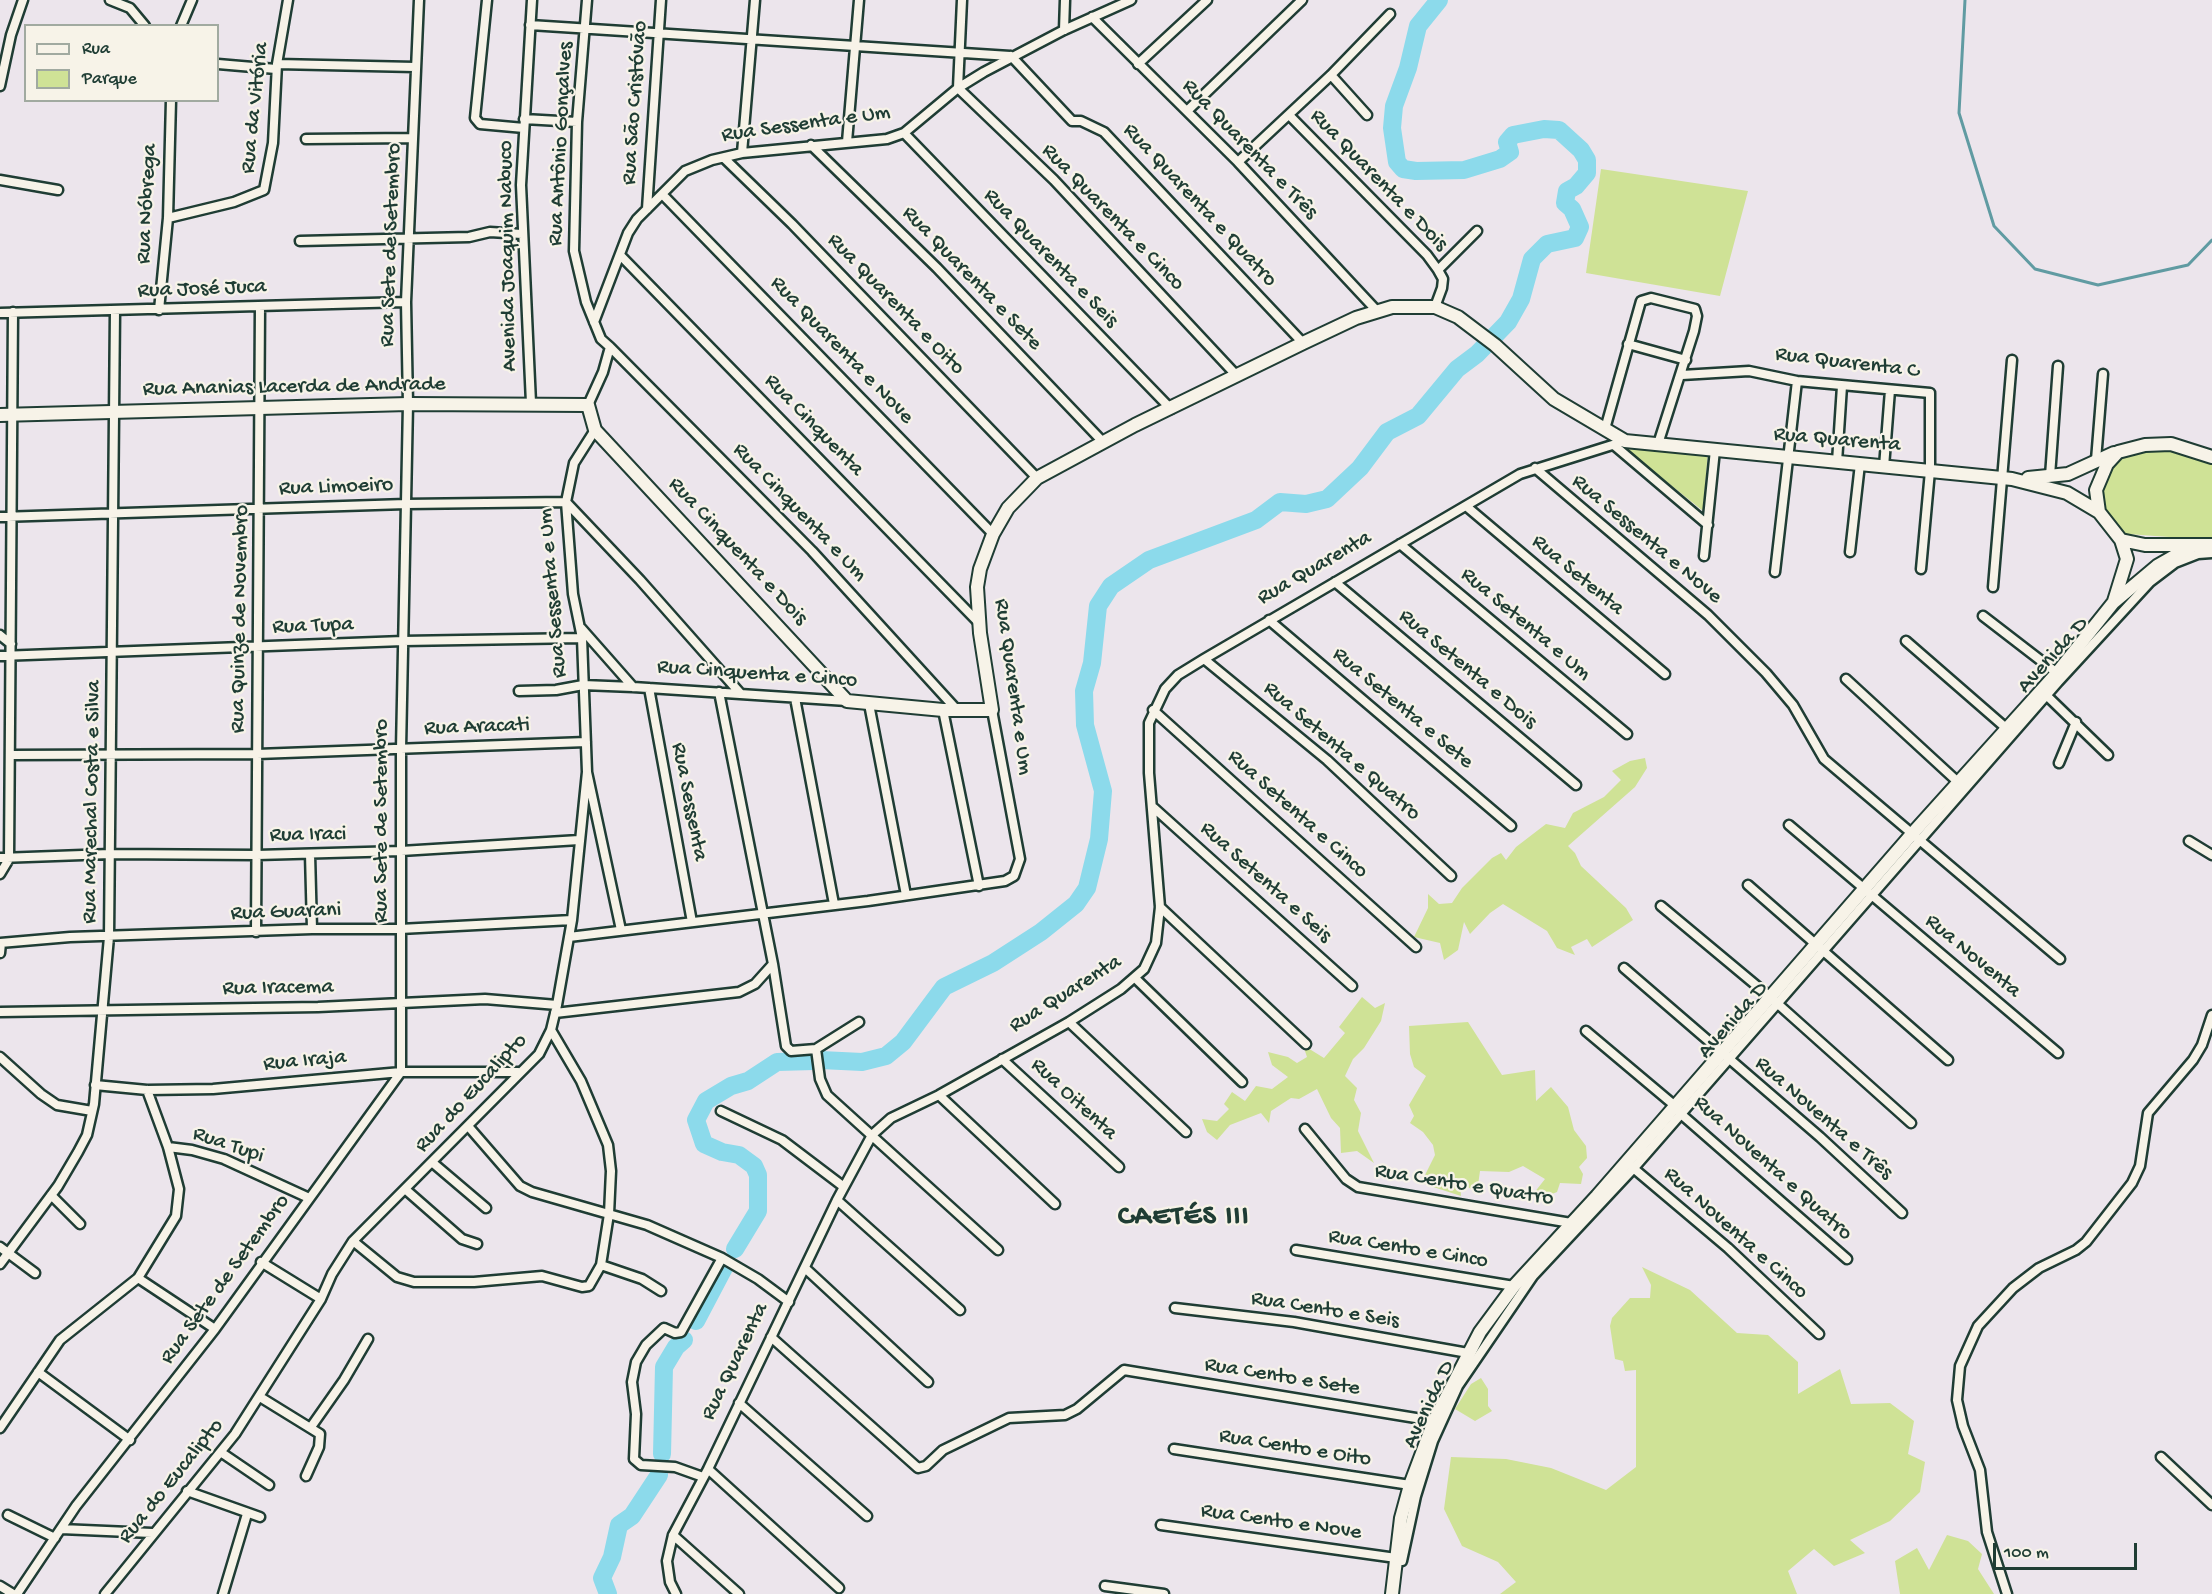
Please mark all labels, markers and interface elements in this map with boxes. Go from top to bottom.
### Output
street label: Rua São Cristóvão [617,20,655,186]
legend [24,24,219,102]
text: Rua [82,39,110,60]
street label: Rua da Vitória [236,41,276,175]
street label: Rua Antônio Gonçalves [543,41,581,247]
text: Parque [82,69,137,90]
street label: Rua Quarenta e Três [1175,74,1323,226]
street label: Rua Sessenta e Um [720,100,892,150]
street label: Rua Quarenta e Dois [1303,104,1453,258]
street label: Rua Quarenta e Quatro [1116,119,1282,293]
street label: Rua Quarenta e Cinco [1035,139,1189,297]
street label: Avenida Joaquim Nabuco [494,140,524,372]
street label: Rua Nóbrega [132,143,164,265]
street label: Rua Sete de Setembro [375,143,409,347]
street label: Rua Quarenta e Seis [977,184,1123,334]
street label: Rua Quarenta e Sete [895,201,1047,357]
street label: Rua Quarenta e Oito [820,228,970,382]
street label: Rua Quarenta e Nove [763,271,919,431]
street label: Rua José Juca [137,275,267,305]
street label: Rua Quarenta C [1774,342,1920,386]
street label: Rua Cinquenta [757,369,869,483]
street label: Rua Ananias Lacerda de Andrade [142,372,446,404]
street label: Rua Quarenta [1772,422,1902,460]
street label: Rua Cinquenta e Um [726,438,872,588]
street label: Rua Sessenta e Nove [1565,469,1727,611]
street label: Rua Cinquenta e Dois [661,472,813,632]
street label: Rua Limoeiro [278,473,394,503]
street label: Rua Quinze de Novembro [226,504,256,734]
street label: Rua Sessenta e Um [533,507,575,679]
street label: Rua Quarenta [1253,526,1377,612]
street label: Rua Setenta [1525,530,1629,622]
street label: Rua Setenta e Um [1454,563,1596,687]
street label: Rua Quarenta e Um [987,597,1037,777]
street label: Rua Setenta e Dois [1392,604,1542,736]
street label: Rua Tupa [272,612,354,642]
street label: Avenida D [2013,612,2095,700]
street label: Rua Setenta e Sete [1326,642,1478,776]
street label: Rua Cinquenta e Cinco [656,655,858,695]
street label: Rua Setenta e Quatro [1257,676,1425,828]
street label: Rua Marechal Costa e Silva [78,680,108,924]
street label: Rua Aracati [424,713,530,743]
street label: Rua Sete de Setembro [370,719,396,923]
street label: Rua Sessenta [664,741,712,863]
street label: Rua Setenta e Cinco [1221,745,1373,885]
street label: Rua Setenta e Seis [1193,817,1337,949]
street label: Rua Iraci [269,822,347,850]
street label: Rua Guarani [230,898,342,928]
street label: Rua Noventa [1918,909,2026,1005]
street label: Rua Quarenta [1005,950,1127,1040]
street label: Rua Iracema [222,975,334,1003]
street label: Avenida D [1693,977,1775,1065]
street label: Rua do Eucalipto [410,1029,534,1159]
street label: Rua Iraja [262,1045,348,1079]
street label: Rua Noventa e Três [1748,1052,1898,1186]
street label: Rua Oitenta [1024,1053,1122,1147]
street label: Rua Noventa e Quatro [1687,1091,1857,1247]
street label: Rua Tupi [189,1122,267,1170]
street label: Rua Cento e Quatro [1373,1159,1555,1213]
street label: Rua Noventa e Cinco [1657,1162,1813,1306]
street label: Rua Sete de Setembro [155,1190,297,1370]
district label: CAETÉS III [1118,1202,1250,1236]
street label: Rua Cento e Cinco [1326,1224,1490,1276]
street label: Rua Cento e Seis [1249,1286,1401,1336]
street label: Rua Quarenta [696,1299,776,1425]
street label: Rua Cento e Sete [1202,1353,1362,1403]
street label: Avenida D [1398,1357,1462,1453]
street label: Rua do Eucalipto [113,1414,231,1550]
street label: Rua Cento e Oito [1217,1424,1373,1474]
street label: Rua Cento e Nove [1199,1499,1363,1547]
scale bar [1996,1531,2140,1569]
text: 100 m [2004,1543,2049,1564]

